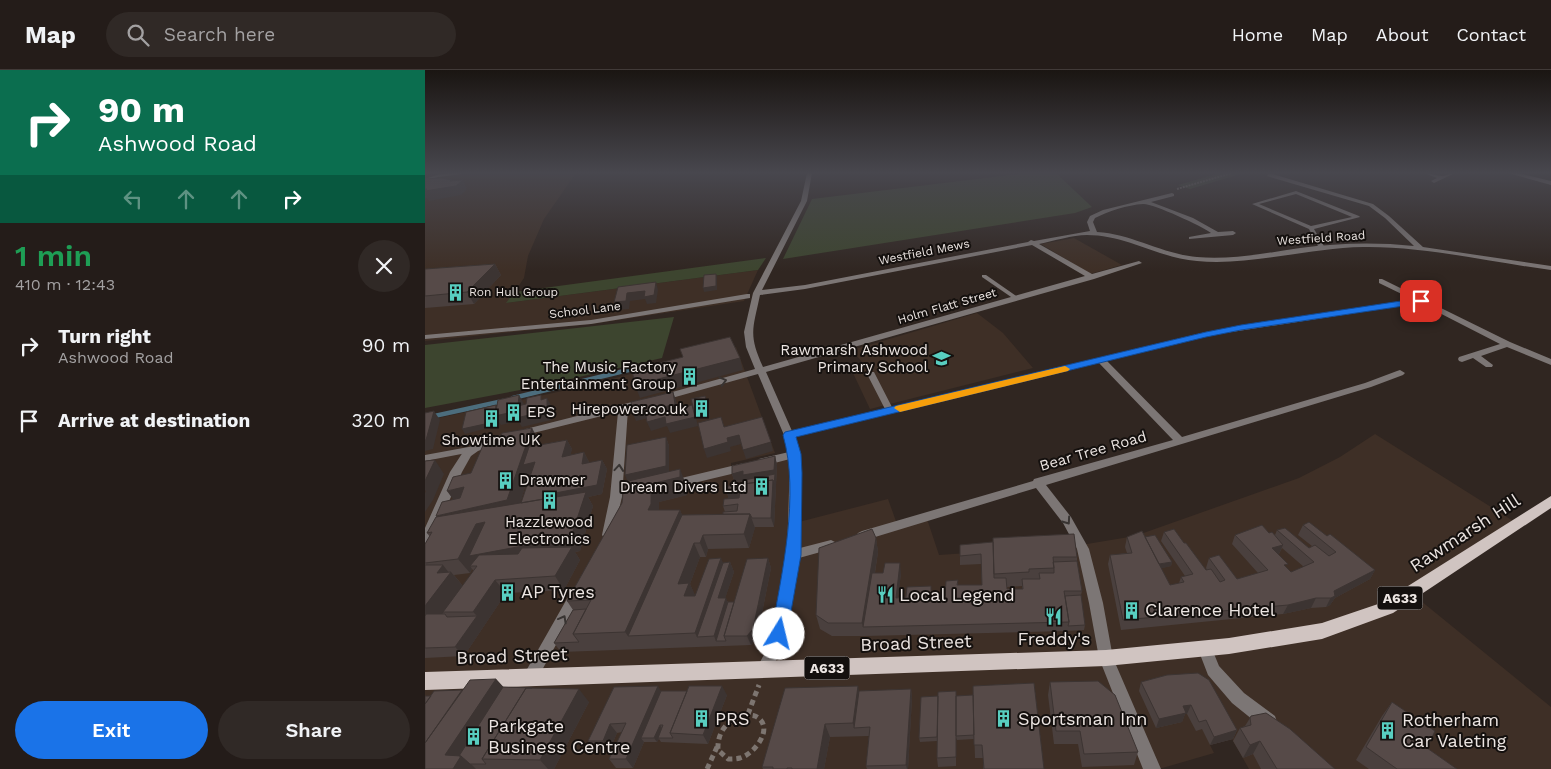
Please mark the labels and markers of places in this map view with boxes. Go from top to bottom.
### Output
pin [1400,280,1442,322]
building icon: Ron Hull Group [445,282,465,302]
place label: Ron Hull Group [469,285,558,299]
place label: Rawmarsh Ashwood Primary School [780,341,928,376]
school or university icon: Rawmarsh Ashwood Primary School [932,349,952,369]
place label: The Music Factory Entertainment Group [521,358,676,393]
building icon: The Music Factory Entertainment Group [680,366,700,386]
building icon: Hirepower.co.uk [691,399,711,419]
place label: Hirepower.co.uk [571,400,687,418]
building icon: EPS [503,402,523,422]
place label: EPS [527,403,555,421]
building icon: Showtime UK [481,409,501,429]
place label: Showtime UK [441,431,541,449]
building icon: Drawmer [495,470,515,490]
place label: Drawmer [519,471,586,489]
building icon: Dream Divers Ltd [751,477,771,497]
place label: Dream Divers Ltd [620,478,747,496]
building icon: Hazzlewood Electronics [539,491,559,511]
place label: Hazzlewood Electronics [505,513,593,548]
place label: AP Tyres [521,581,595,602]
building icon: AP Tyres [497,582,517,602]
place label: Local Legend [899,584,1015,605]
restaurant icon: Local Legend [875,585,895,605]
place label: Clarence Hotel [1145,599,1276,620]
building icon: Clarence Hotel [1121,600,1141,620]
restaurant icon: Freddy's [1044,606,1064,626]
place label: Freddy's [1017,628,1091,649]
place label: PRS [715,708,750,729]
place label: Sportsman Inn [1018,708,1148,729]
building icon: PRS [691,709,711,729]
building icon: Sportsman Inn [994,709,1014,729]
place label: Rotherham Car Valeting [1402,709,1507,751]
place label: Parkgate Business Centre [488,715,631,757]
building icon: Rotherham Car Valeting [1378,720,1398,740]
building icon: Parkgate Business Centre [464,726,484,746]

